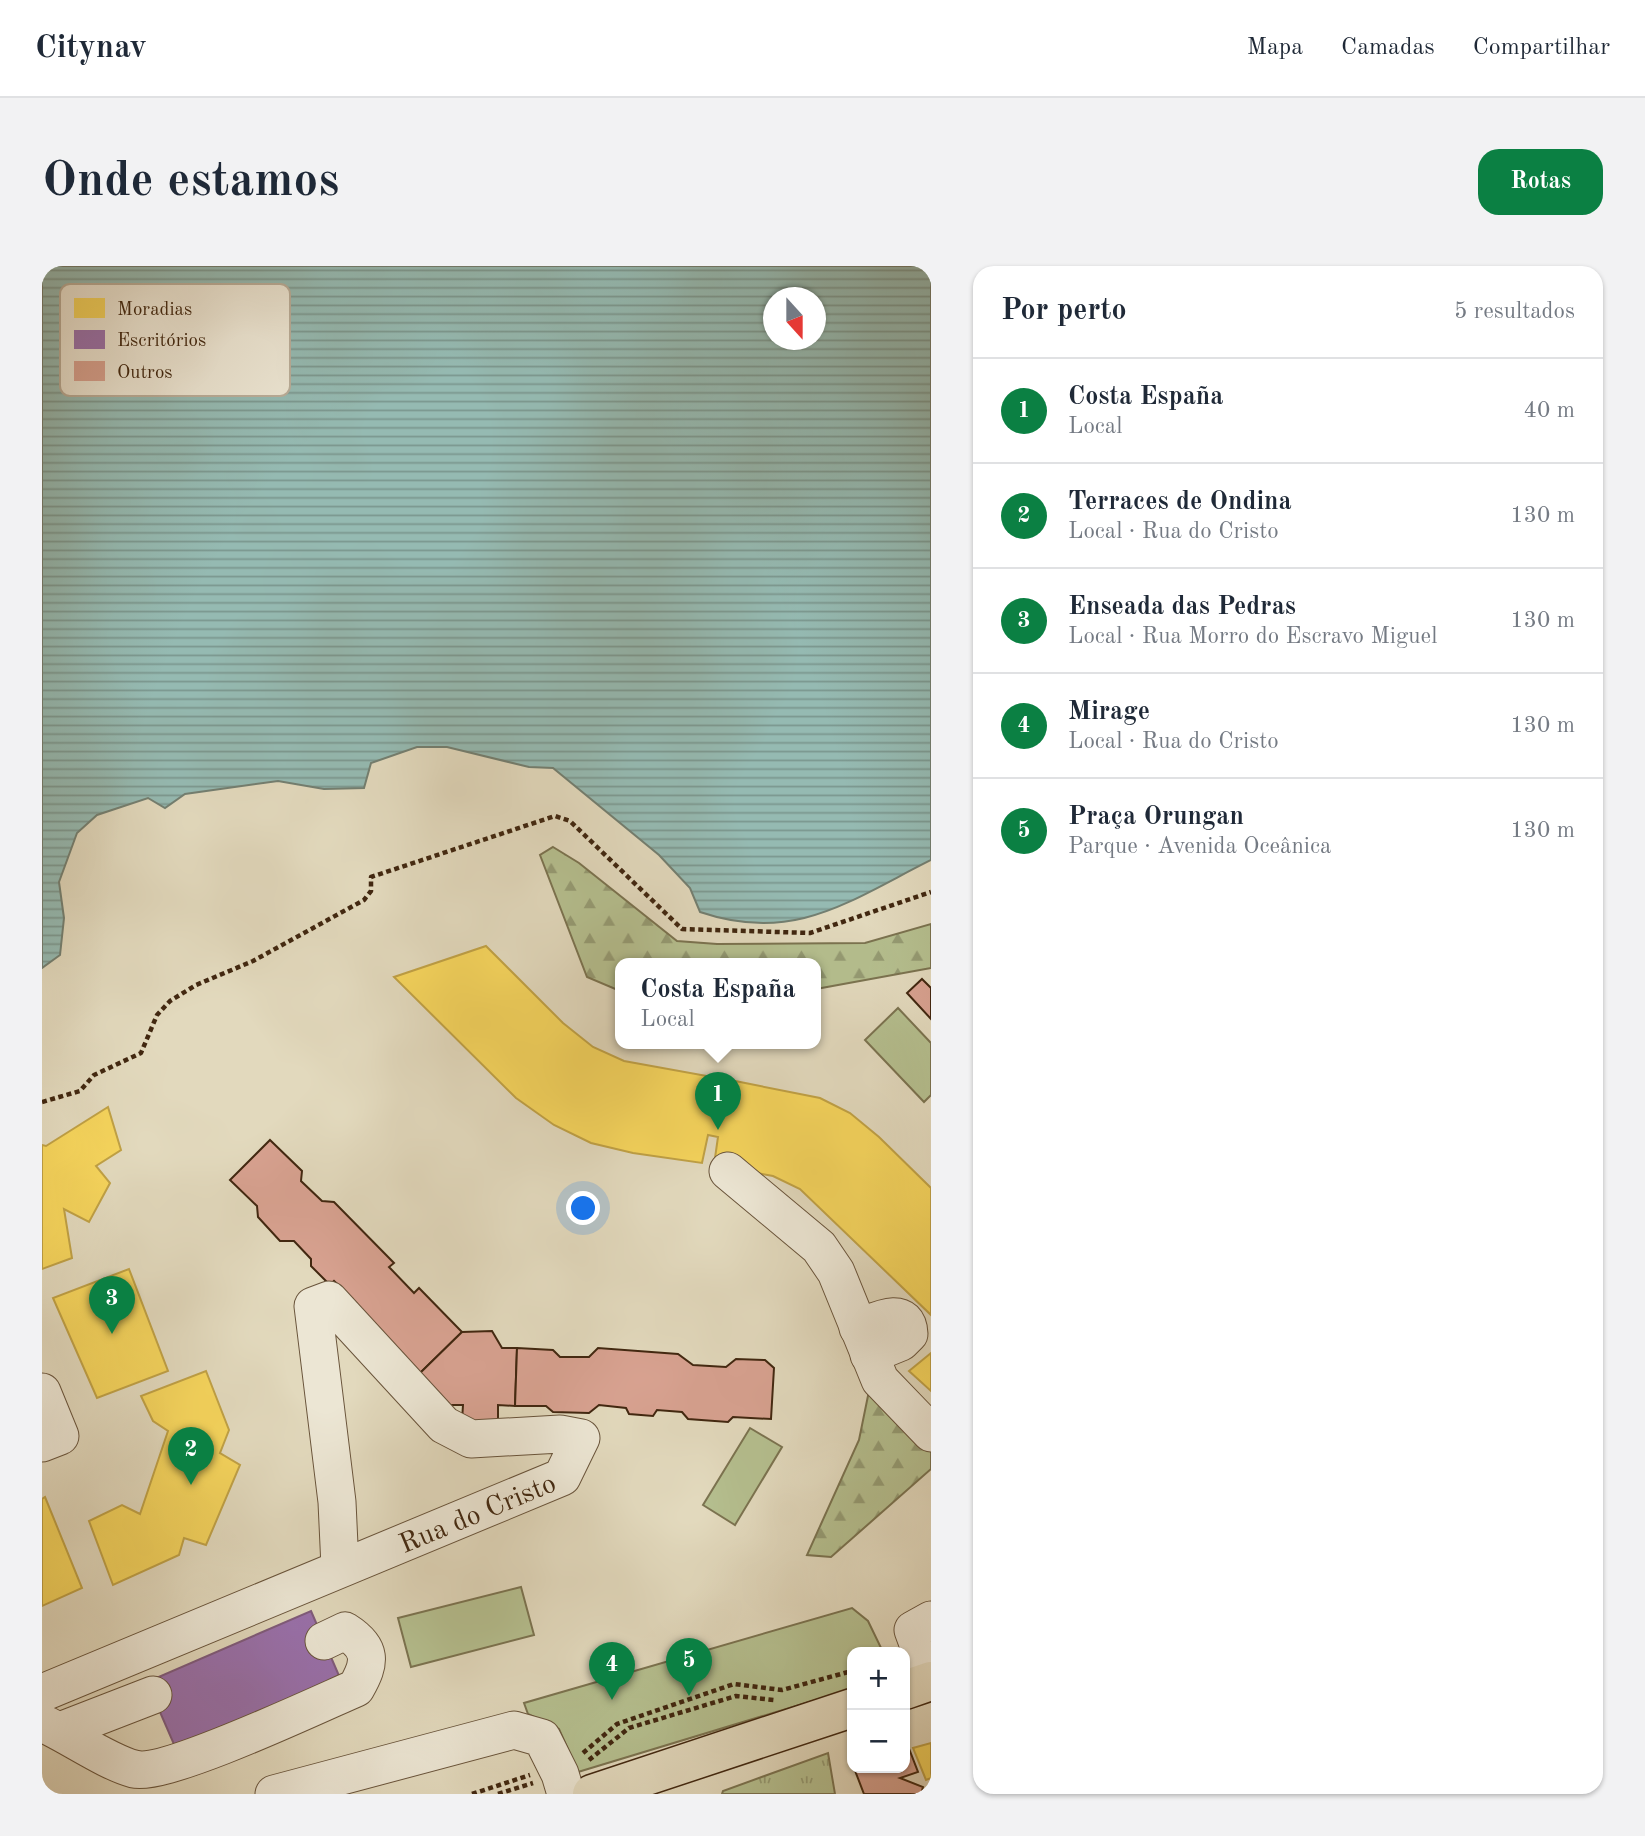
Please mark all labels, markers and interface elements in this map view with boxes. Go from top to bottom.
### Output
text: Citynav [35,32,147,65]
text: Mapa [1247,36,1303,60]
text: Camadas [1341,36,1435,60]
text: Compartilhar [1473,36,1610,60]
button: Rotas [1478,149,1603,215]
text: Onde estamos [42,158,339,207]
legend [60,284,290,396]
north arrow [763,287,826,350]
text: Por perto [1001,296,1127,326]
text: 5 resultados [1454,300,1575,323]
text: Moradias [117,301,192,320]
text: Escritórios [117,332,206,351]
text: Outros [117,364,173,383]
text: Costa España [1068,384,1224,410]
text: 1 [1017,399,1031,422]
text: 40 m [1524,399,1575,422]
text: Local [1068,415,1122,438]
text: Terraces de Ondina [1068,489,1292,515]
text: 2 [1017,504,1031,527]
text: 130 m [1510,504,1575,527]
text: Local · Rua do Cristo [1068,520,1279,543]
text: Enseada das Pedras [1068,594,1296,620]
text: 3 [1017,609,1031,632]
text: 130 m [1510,609,1575,632]
text: Local · Rua Morro do Escravo Miguel [1068,625,1437,648]
text: Mirage [1068,699,1150,725]
text: 4 [1017,714,1031,737]
text: 130 m [1510,714,1575,737]
text: Local · Rua do Cristo [1068,730,1279,753]
text: Praça Orungan [1068,804,1244,830]
text: 5 [1017,819,1031,842]
text: 130 m [1510,819,1575,842]
text: Parque · Avenida Oceânica [1068,835,1331,858]
popup [615,958,821,1049]
text: Costa España [640,977,796,1003]
text: Local [640,1008,695,1031]
pin: 1 [695,1072,741,1130]
your location [566,1191,600,1225]
pin: 3 [89,1276,135,1334]
pin: 2 [168,1427,214,1485]
street label: Rua do Cristo [396,1470,560,1560]
pin: 5 [666,1638,712,1696]
pin: 4 [589,1642,635,1700]
map controls [847,1647,910,1773]
button: + [847,1647,910,1710]
button: − [847,1710,910,1773]

